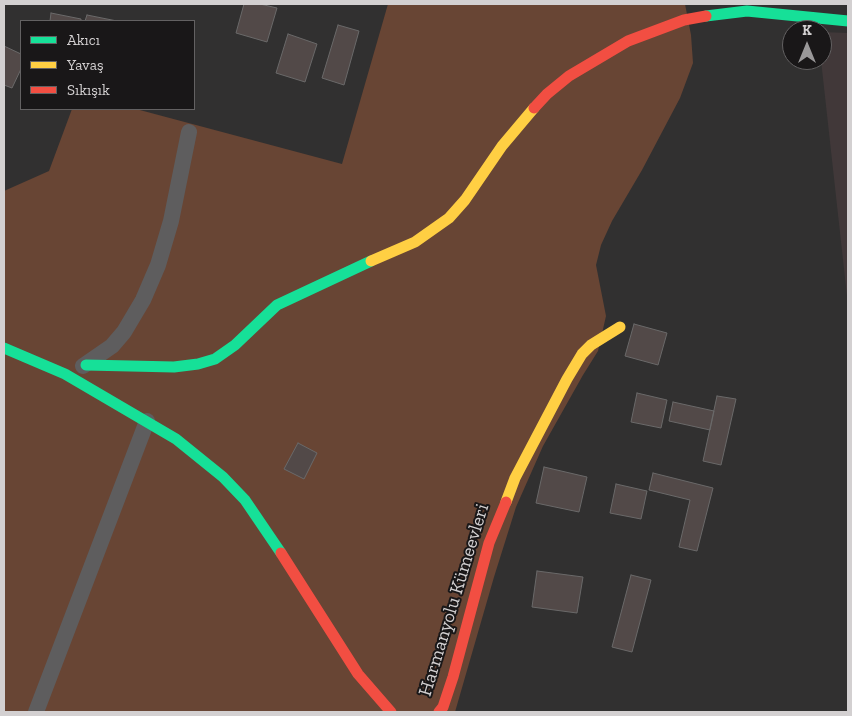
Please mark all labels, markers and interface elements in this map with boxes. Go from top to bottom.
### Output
legend [20,20,195,110]
north arrow [782,20,832,70]
text: K [802,22,812,39]
text: Akıcı [67,31,100,49]
text: Yavaş [67,56,104,74]
text: Sıkışık [67,81,110,99]
street label: Harmanyolu Kümeevleri [414,501,494,699]

